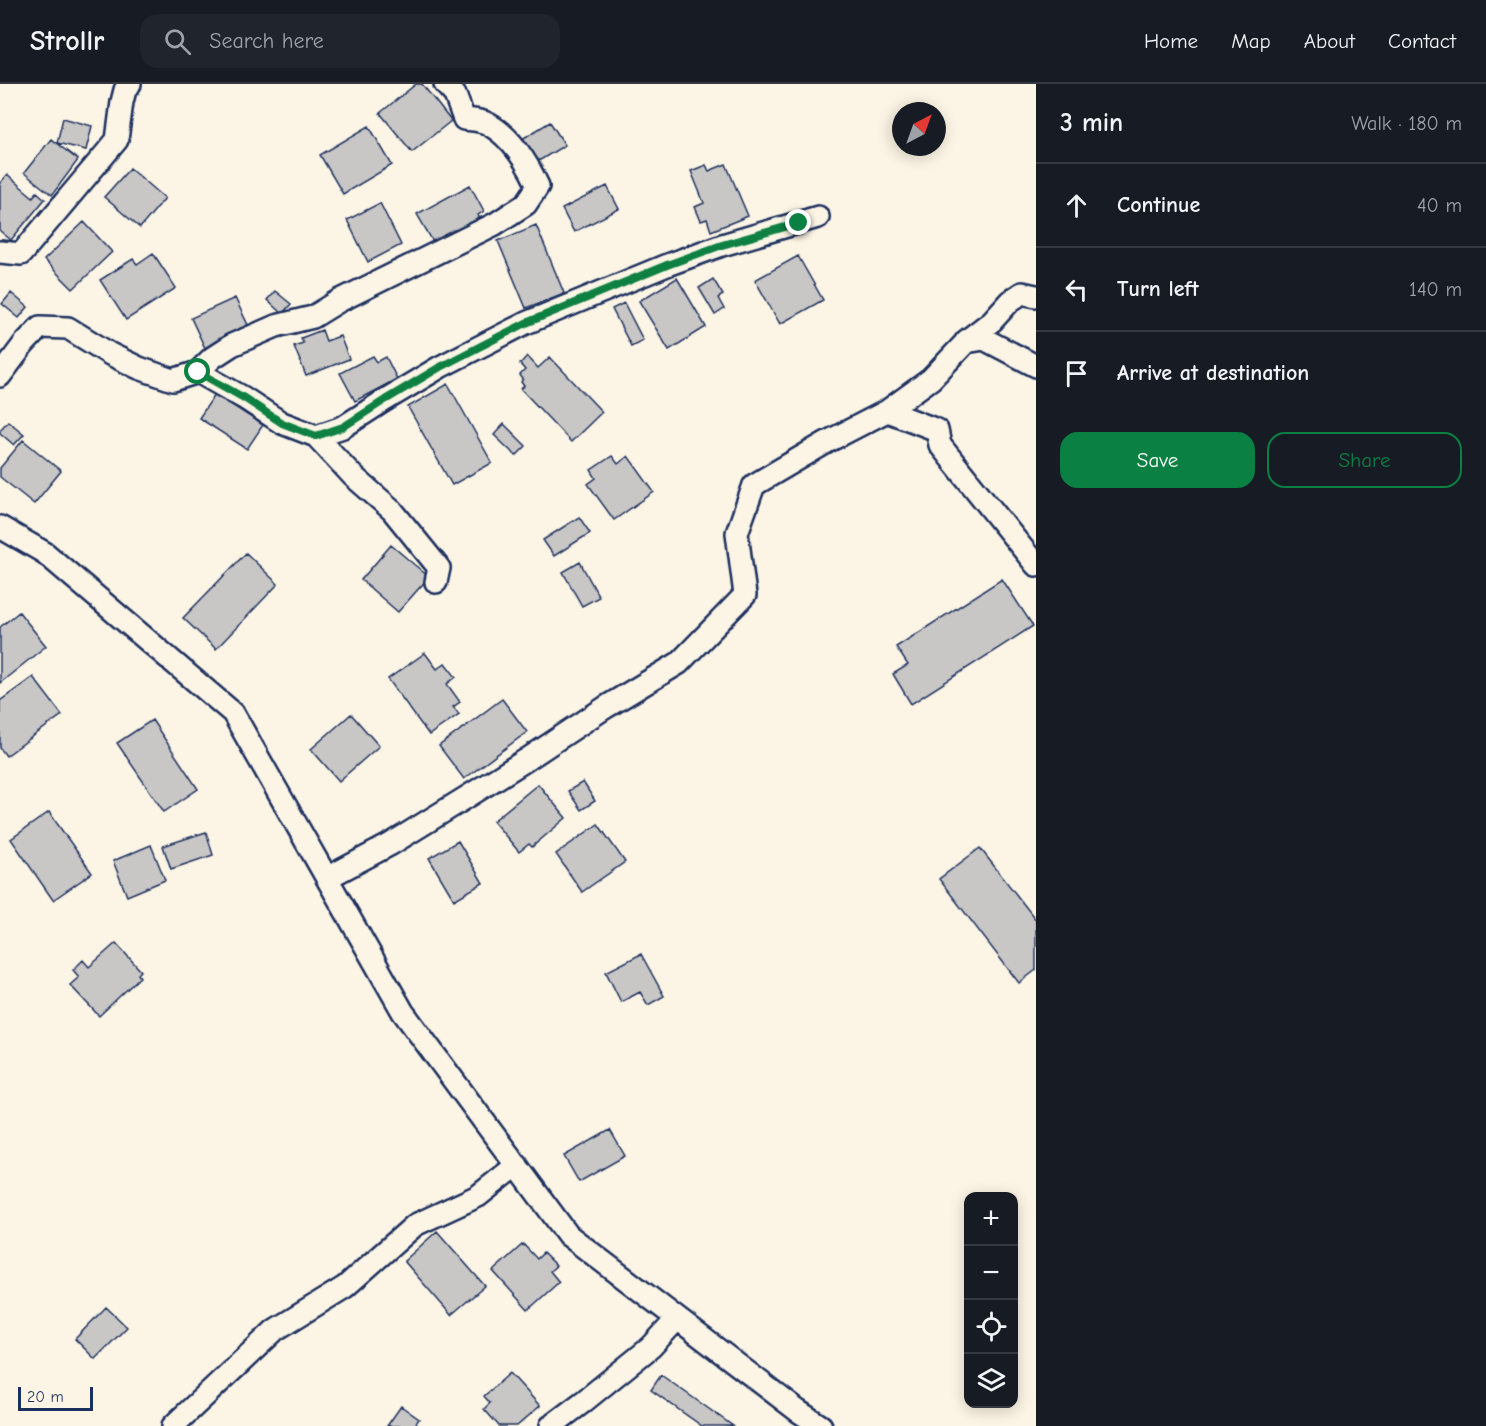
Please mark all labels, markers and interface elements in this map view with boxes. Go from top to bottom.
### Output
search box [140,14,560,68]
text: Strollr [30,25,104,57]
icon: search [161,25,194,58]
text: Search here [209,28,324,54]
text: Home [1144,29,1198,53]
text: Map [1231,29,1271,53]
text: About [1304,29,1355,53]
text: Contact [1388,29,1456,53]
north arrow [892,102,946,156]
text: 3 min [1060,108,1123,138]
text: Walk · 180 m [1351,112,1462,135]
icon: ahead [1060,189,1093,222]
text: Continue [1117,192,1200,218]
text: 40 m [1417,194,1462,217]
route end [785,209,811,235]
icon: left [1060,273,1093,306]
text: Turn left [1117,276,1199,302]
text: 140 m [1409,278,1462,301]
icon: arrive [1060,357,1093,390]
route start [184,358,210,384]
text: Arrive at destination [1117,360,1309,386]
button: Save [1060,432,1255,488]
button: Share [1267,432,1462,488]
map controls [964,1192,1018,1408]
button: + [964,1192,1018,1246]
button: − [964,1246,1018,1300]
button: locate [964,1300,1018,1354]
button: layers [964,1354,1018,1408]
scale bar [18,1384,93,1412]
text: 20 m [27,1388,64,1406]

